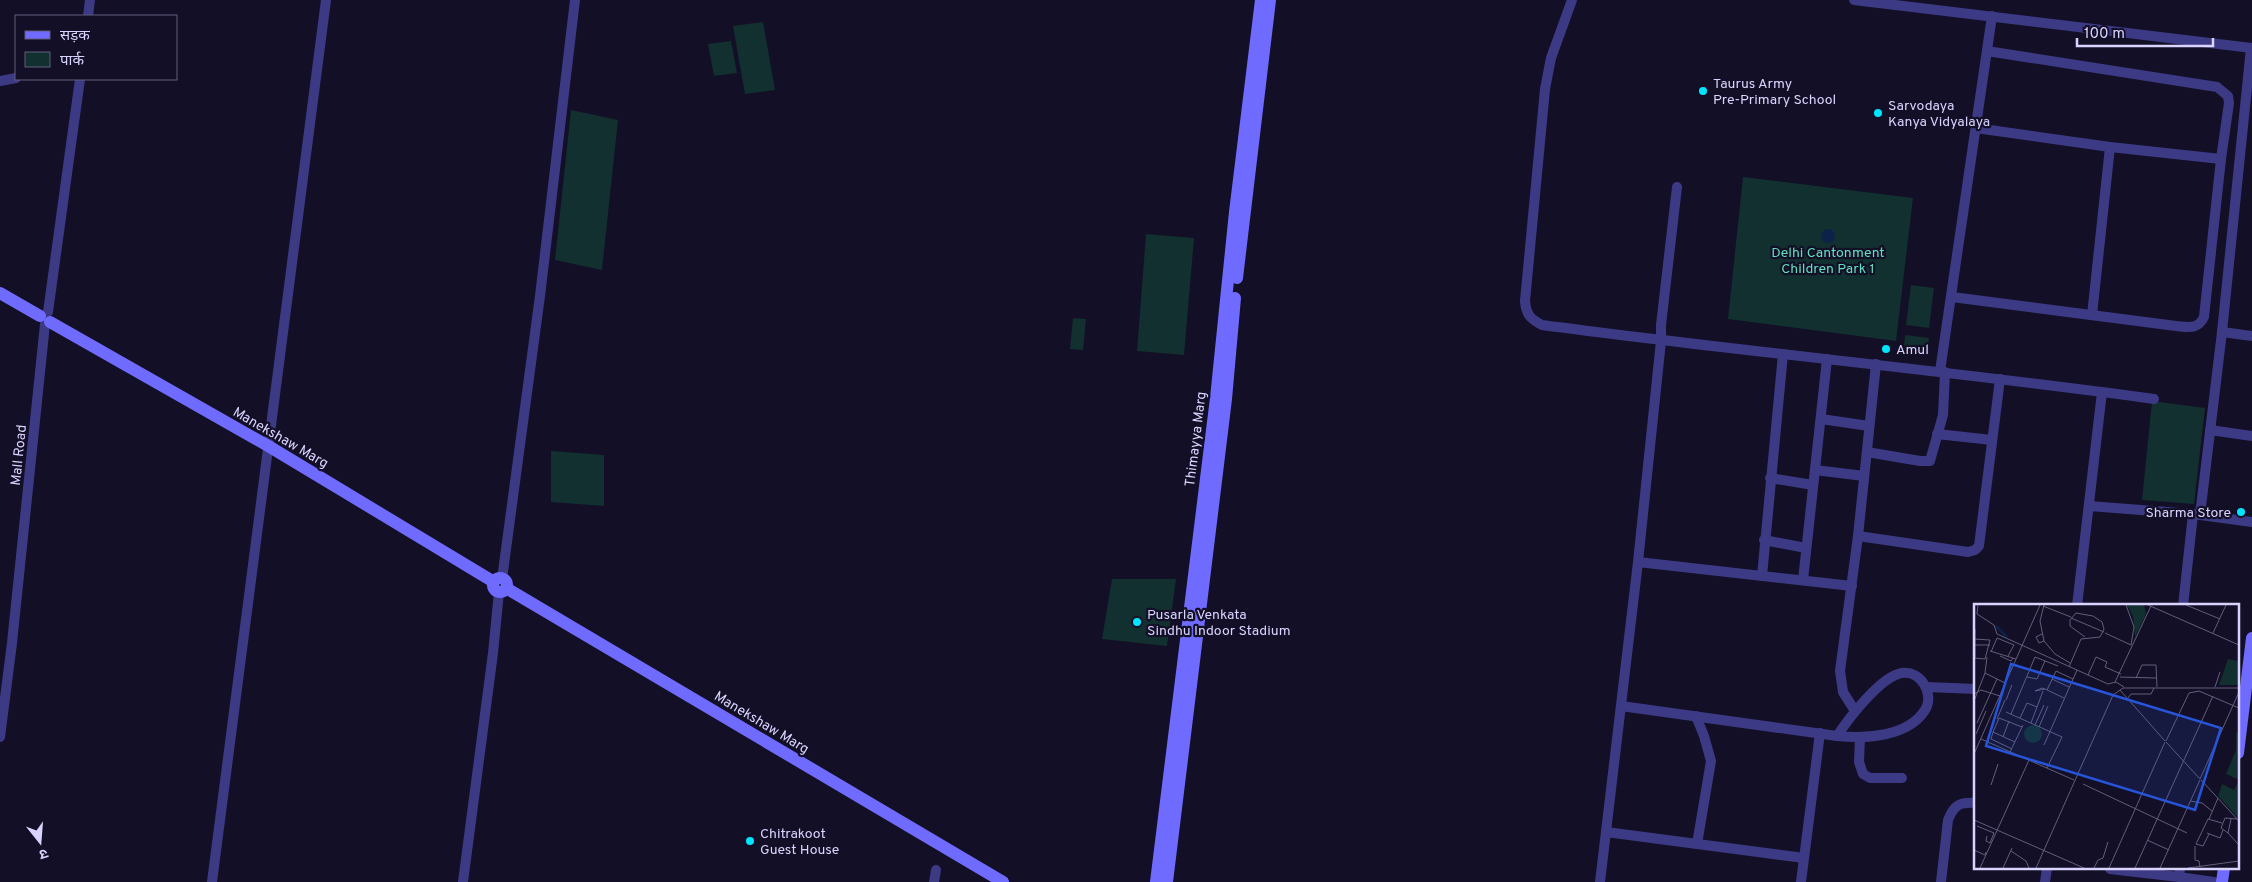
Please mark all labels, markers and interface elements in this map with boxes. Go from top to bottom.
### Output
legend [15,15,178,80]
scale bar [2077,15,2213,47]
text: 100 m [2084,25,2125,44]
text: सड़क [60,27,90,46]
text: पार्क [60,51,84,71]
place label: Taurus Army Pre-Primary School [1713,76,1836,109]
marker: Taurus Army Pre-Primary School [1697,85,1709,97]
place label: Sarvodaya Kanya Vidyalaya [1888,98,1990,131]
marker: Sarvodaya Kanya Vidyalaya [1872,107,1884,119]
park label: Delhi Cantonment Children Park 1 [1771,245,1885,278]
place label: Amul [1896,342,1929,359]
marker: Amul [1880,343,1892,355]
street label: Thimayya Marg [1182,391,1211,488]
street label: Manekshaw Marg [229,404,331,473]
street label: Mall Road [8,424,31,487]
place label: Sharma Store [2145,505,2231,522]
marker: Sharma Store [2235,506,2247,518]
inset map [1974,604,2240,870]
place label: Pusarla Venkata Sindhu Indoor Stadium [1147,607,1291,640]
marker: Pusarla Venkata Sindhu Indoor Stadium [1131,616,1143,628]
street label: Manekshaw Marg [711,688,812,758]
north arrow [15,817,65,867]
place label: Chitrakoot Guest House [760,826,839,859]
marker: Chitrakoot Guest House [744,835,756,847]
text: उ [36,844,50,863]

